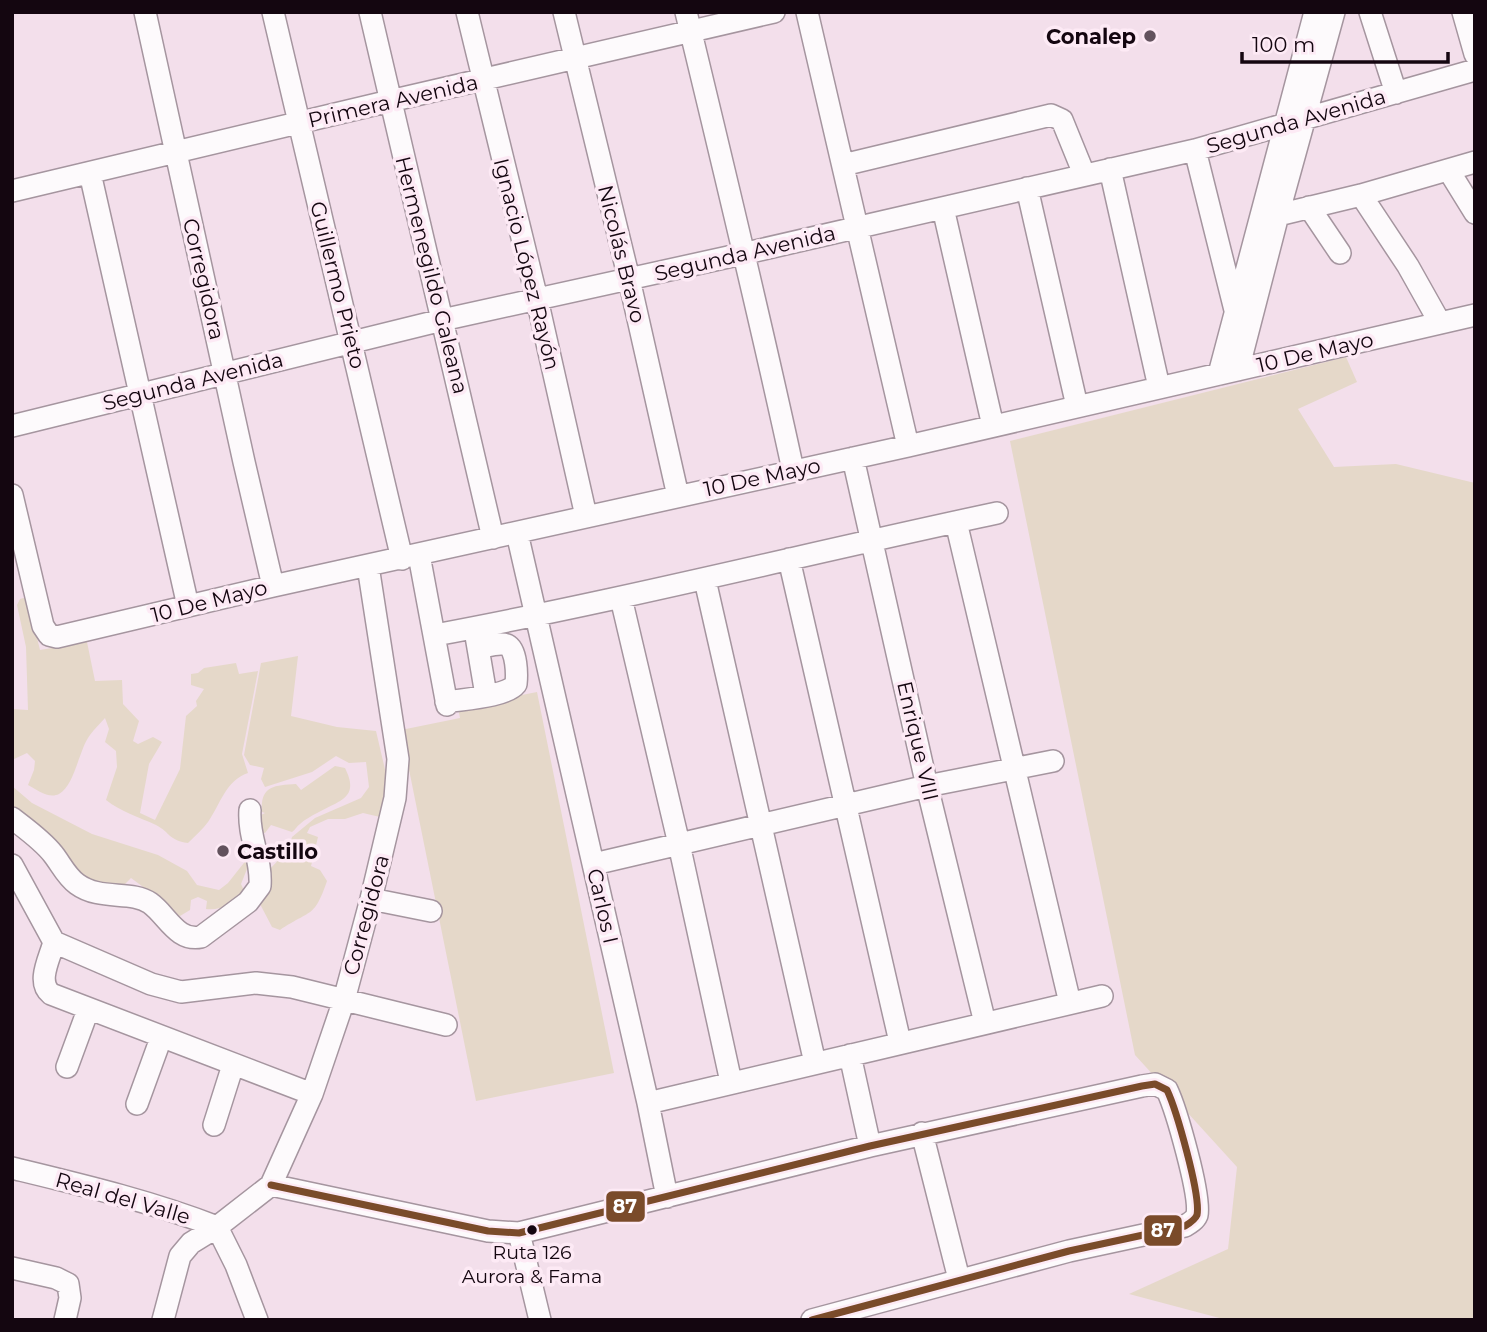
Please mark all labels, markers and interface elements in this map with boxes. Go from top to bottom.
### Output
scale bar [1242,21,1448,65]
place label: Conalep [1046,24,1136,49]
marker: Conalep [1142,28,1158,44]
text: 100 m [1252,32,1315,57]
street label: Primera Avenida [306,69,480,133]
street label: Segunda Avenida [1204,83,1388,159]
street label: Hermenegildo Galeana [390,154,474,396]
street label: Ignacio López Rayón [489,156,565,372]
street label: Nicolás Bravo [593,183,651,325]
street label: Guillermo Prieto [305,199,371,371]
street label: Corregidora [178,216,230,342]
street label: Segunda Avenida [652,220,838,286]
street label: 10 De Mayo [1254,326,1376,378]
street label: Segunda Avenida [100,346,286,416]
street label: 10 De Mayo [701,452,823,502]
street label: 10 De Mayo [148,575,270,627]
street label: Enrique VIII [892,679,944,803]
place label: Castillo [237,839,318,864]
marker: Castillo [215,843,231,859]
street label: Corregidora [338,852,394,978]
street label: Carlos I [582,866,624,946]
street label: Real del Valle [53,1167,193,1229]
line badge: 87 [605,1190,646,1223]
text: 87 [613,1195,637,1218]
line badge: 87 [1143,1214,1183,1247]
text: 87 [1151,1219,1175,1242]
marker: Ruta 126 Aurora & Fama [525,1223,539,1237]
place label: Ruta 126 Aurora & Fama [462,1241,602,1288]

